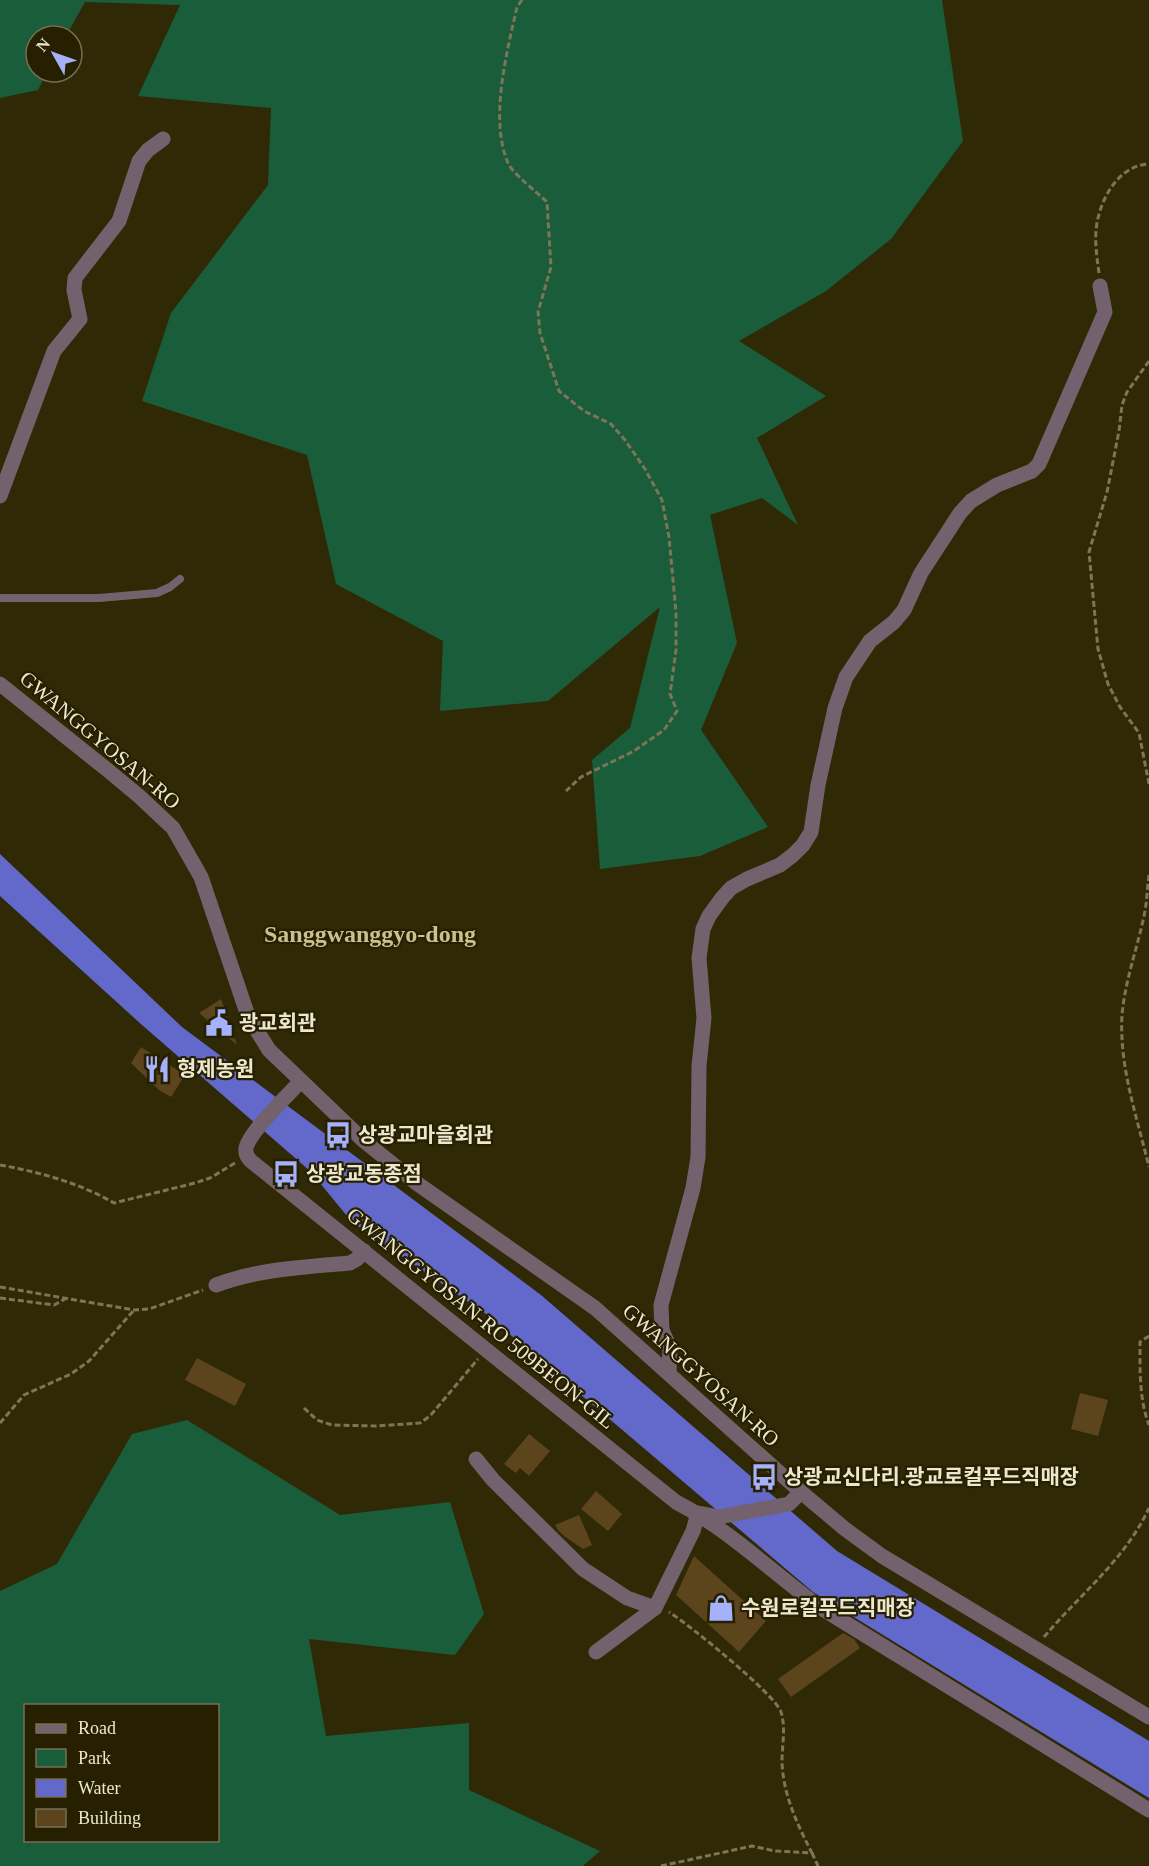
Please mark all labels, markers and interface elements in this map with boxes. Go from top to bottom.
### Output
north arrow [24,24,84,84]
text: N [33,34,53,55]
street label: GWANGGYOSAN-RO [15,666,185,814]
district label: Sanggwanggyo-dong [264,921,476,947]
public building icon: 광교회관 [204,1008,234,1038]
place label: 광교회관 [239,1011,316,1035]
restaurant icon: 형제농원 [142,1054,172,1084]
place label: 형제농원 [177,1057,254,1081]
bus stop icon: 상광교마을회관 [323,1120,353,1150]
place label: 상광교마을회관 [358,1123,493,1147]
bus stop icon: 상광교동종점 [271,1159,301,1189]
place label: 상광교동종점 [306,1162,422,1186]
street label: GWANGGYOSAN-RO 509BEON-GIL [342,1202,620,1434]
street label: GWANGGYOSAN-RO [618,1299,784,1451]
bus stop icon: 상광교신다리.광교로컬푸드직매장 [749,1462,779,1492]
place label: 상광교신다리.광교로컬푸드직매장 [784,1465,1079,1489]
shop icon: 수원로컬푸드직매장 [706,1593,736,1623]
place label: 수원로컬푸드직매장 [741,1596,915,1620]
legend [24,1704,219,1842]
text: Road [78,1718,116,1738]
text: Park [78,1748,111,1768]
text: Water [78,1778,121,1798]
text: Building [78,1808,141,1828]

